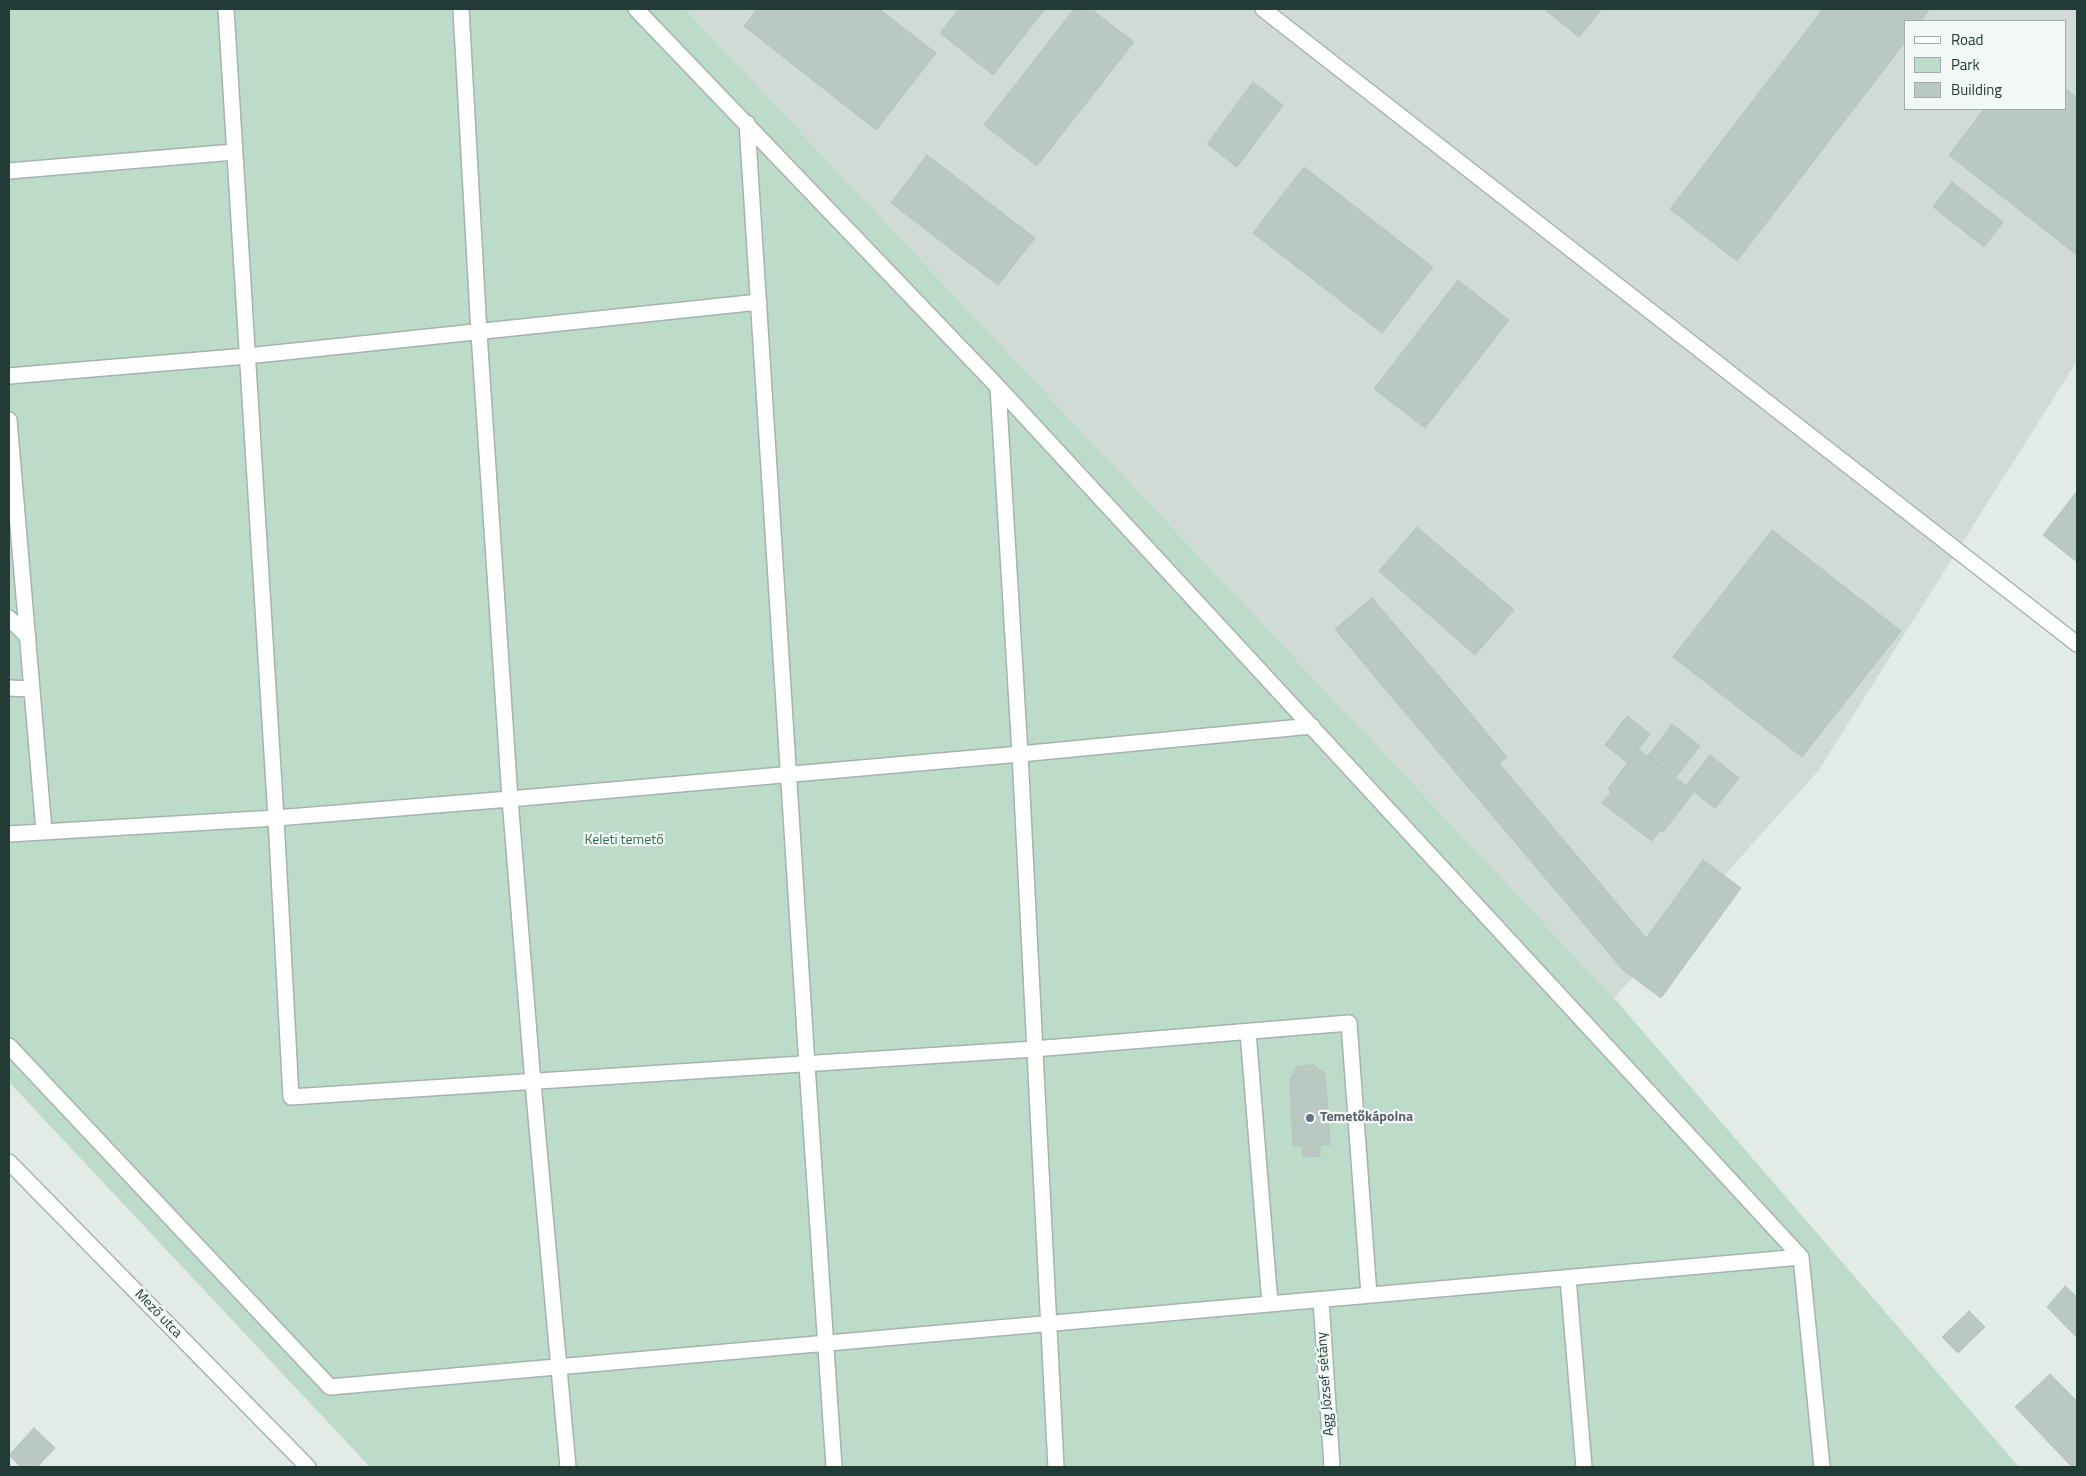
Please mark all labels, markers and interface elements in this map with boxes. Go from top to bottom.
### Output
legend [1904,20,2066,110]
text: Road [1951,28,1983,51]
text: Park [1951,53,1980,76]
text: Building [1951,78,2002,101]
park label: Keleti temető [584,833,664,849]
place label: Temetőkápolna [1320,1110,1413,1126]
marker: Temetőkápolna [1304,1112,1316,1124]
street label: Mező utca [131,1286,185,1342]
street label: Agg József sétány [1314,1331,1338,1437]

